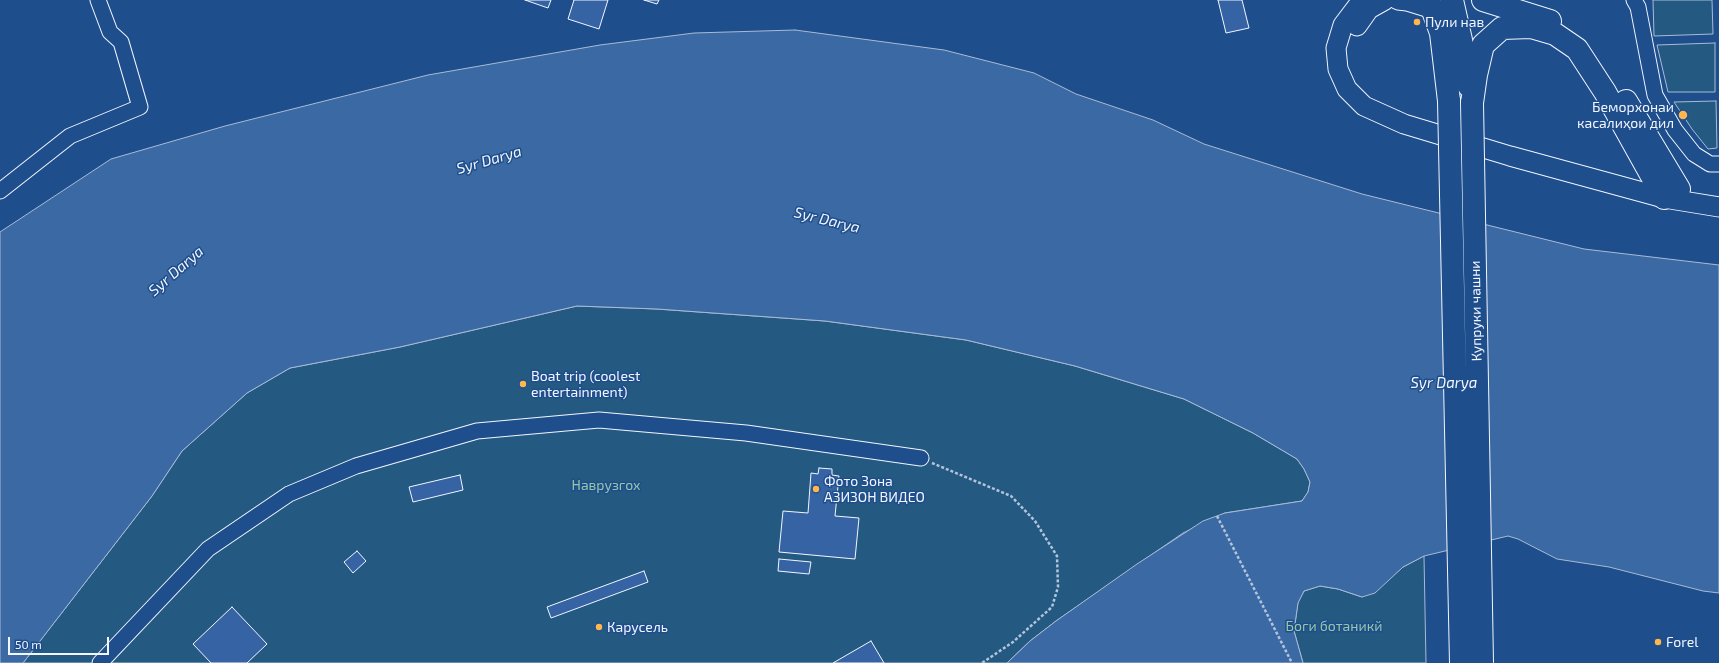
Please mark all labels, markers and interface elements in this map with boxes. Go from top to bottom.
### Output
place label: Пули нав [1425,14,1484,30]
marker: Пули нав [1412,17,1422,27]
place label: Беморхонаи касалиҳои дил [1577,99,1674,132]
marker: Беморхонаи касалиҳои дил [1677,109,1689,121]
water label: Syr Darya [454,142,524,178]
water label: Syr Darya [792,203,862,237]
water label: Syr Darya [145,242,207,300]
street label: Купруки чашни [1467,260,1485,362]
place label: Boat trip (coolest entertainment) [531,368,640,400]
water label: Syr Darya [1411,374,1477,392]
marker: Boat trip (coolest entertainment) [518,379,528,389]
place label: Фото Зона АЗИЗОН ВИДЕО [824,473,925,506]
park label: Наврузгох [572,477,640,493]
marker: Фото Зона АЗИЗОН ВИДЕО [811,484,821,494]
park label: Боги ботаникй [1286,618,1382,634]
place label: Карусель [607,619,668,635]
marker: Карусель [594,622,604,632]
scale bar [10,629,111,655]
place label: Forel [1666,634,1698,650]
text: 50 m [15,637,42,651]
marker: Forel [1653,637,1663,647]

